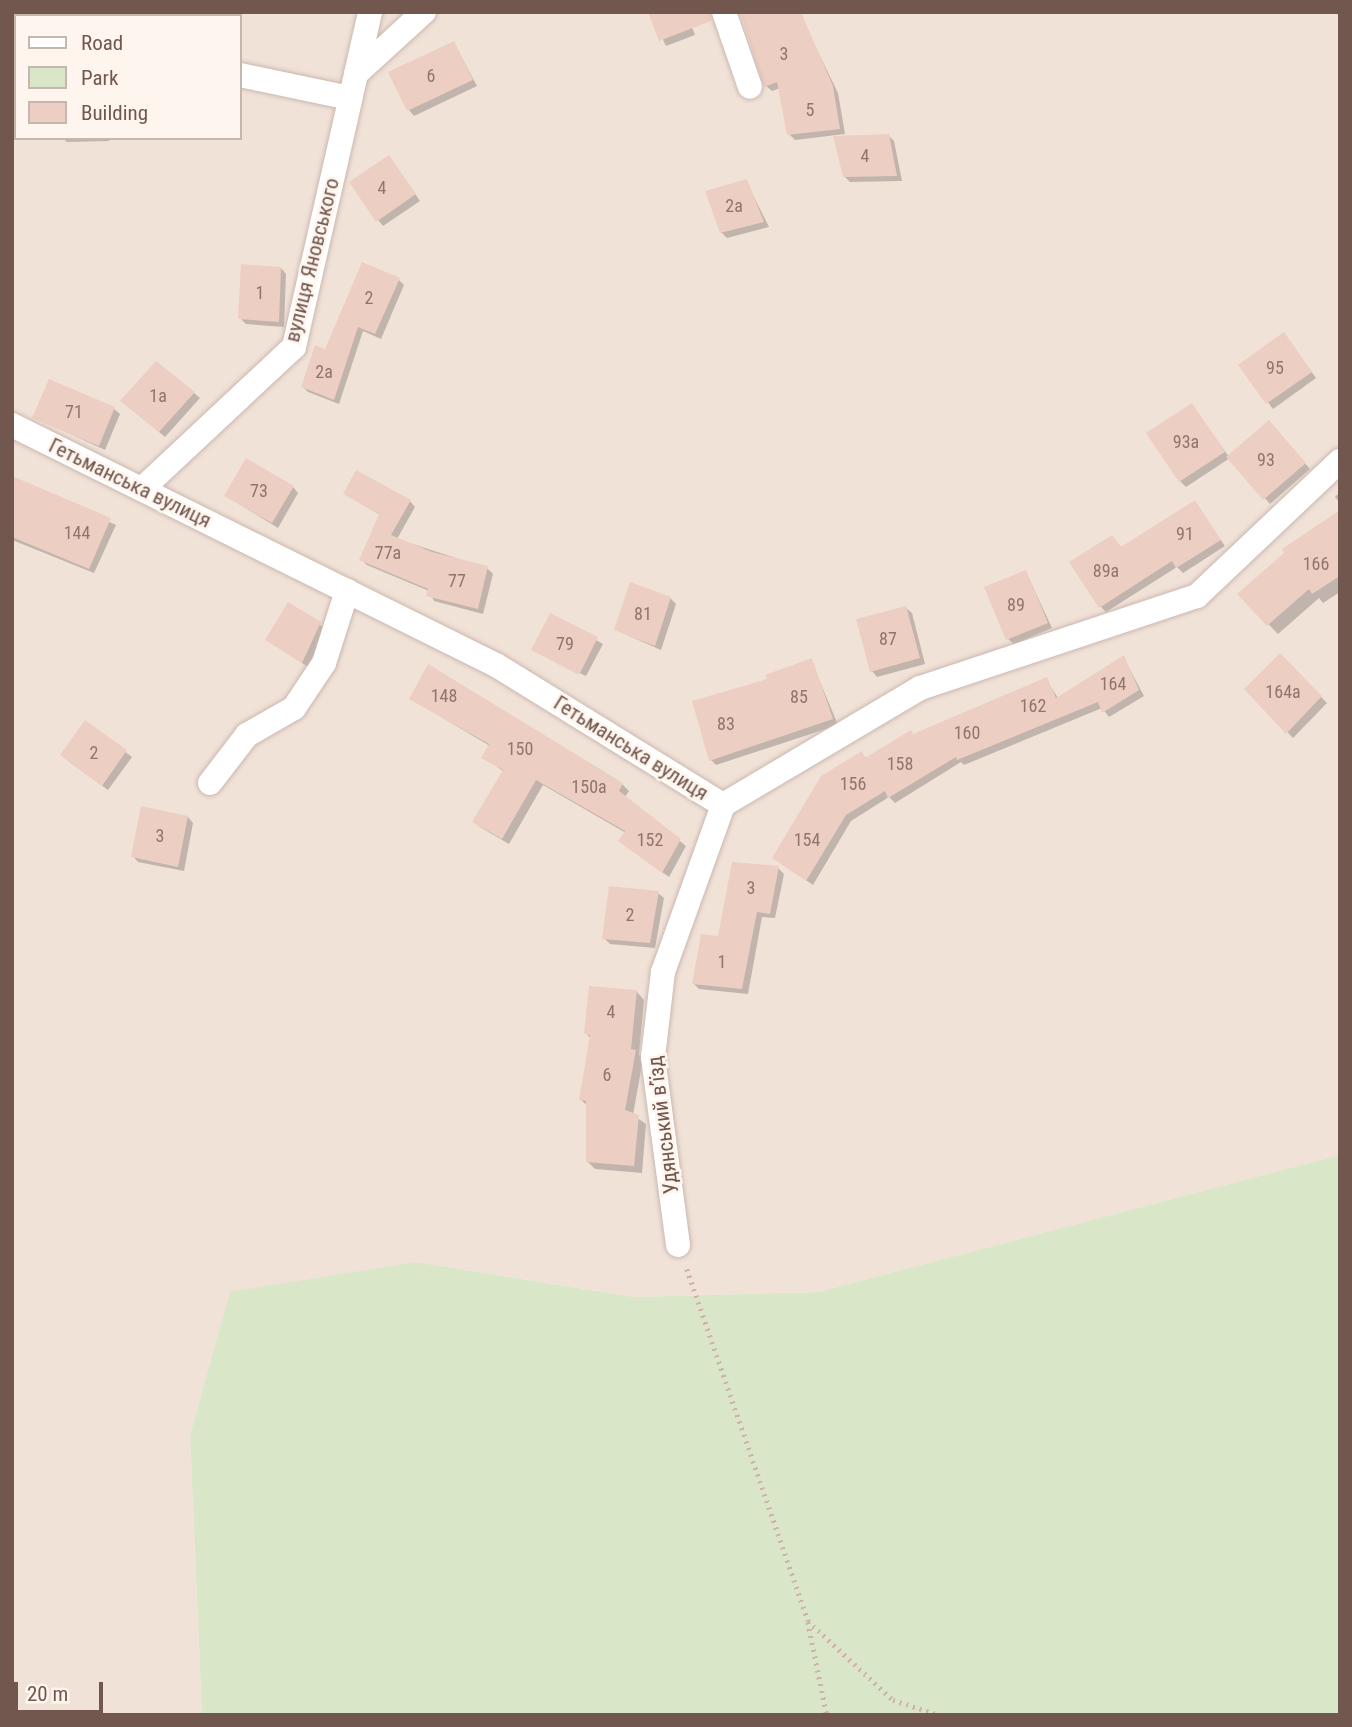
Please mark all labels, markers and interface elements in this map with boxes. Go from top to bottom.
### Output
legend [14,14,242,140]
text: Road [81,31,123,55]
house number: 3 [780,43,788,65]
house number: 6 [427,65,435,87]
text: Park [81,66,118,90]
house number: 5 [806,99,814,121]
text: Building [81,101,148,125]
house number: 4 [861,145,869,167]
street label: вулиця Яновського [279,175,345,345]
house number: 4 [378,177,386,199]
house number: 2а [725,195,743,217]
house number: 1 [256,282,264,304]
house number: 2 [365,287,373,309]
house number: 95 [1266,357,1284,379]
house number: 2а [315,361,333,383]
house number: 1а [149,385,167,407]
house number: 71 [65,401,83,423]
house number: 93а [1173,431,1199,453]
street label: Гетьманська вулиця [45,433,215,533]
house number: 93 [1257,449,1275,471]
house number: 73 [250,480,268,502]
house number: 144 [64,522,90,544]
house number: 91 [1176,523,1194,545]
house number: 77а [375,542,401,564]
house number: 166 [1303,553,1329,575]
house number: 89а [1093,560,1119,582]
house number: 77 [448,570,466,592]
house number: 89 [1007,594,1025,616]
house number: 81 [634,603,652,625]
house number: 87 [879,628,897,650]
house number: 79 [556,633,574,655]
house number: 164 [1100,673,1126,695]
house number: 164а [1265,681,1301,703]
house number: 148 [431,685,457,707]
house number: 85 [790,686,808,708]
street label: Гетьманська вулиця [549,690,713,806]
house number: 162 [1020,695,1046,717]
house number: 83 [717,713,735,735]
house number: 160 [954,722,980,744]
house number: 150 [507,738,533,760]
house number: 2 [90,742,98,764]
house number: 158 [887,753,913,775]
house number: 156 [840,773,866,795]
house number: 150а [571,776,607,798]
house number: 3 [156,825,164,847]
house number: 152 [637,829,663,851]
house number: 154 [794,829,820,851]
house number: 3 [747,877,755,899]
house number: 2 [626,904,634,926]
house number: 1 [718,951,726,973]
house number: 4 [607,1001,615,1023]
street label: Удянський в’їзд [642,1055,684,1195]
house number: 6 [603,1064,611,1086]
scale bar [18,1668,107,1712]
text: 20 m [27,1682,68,1706]

